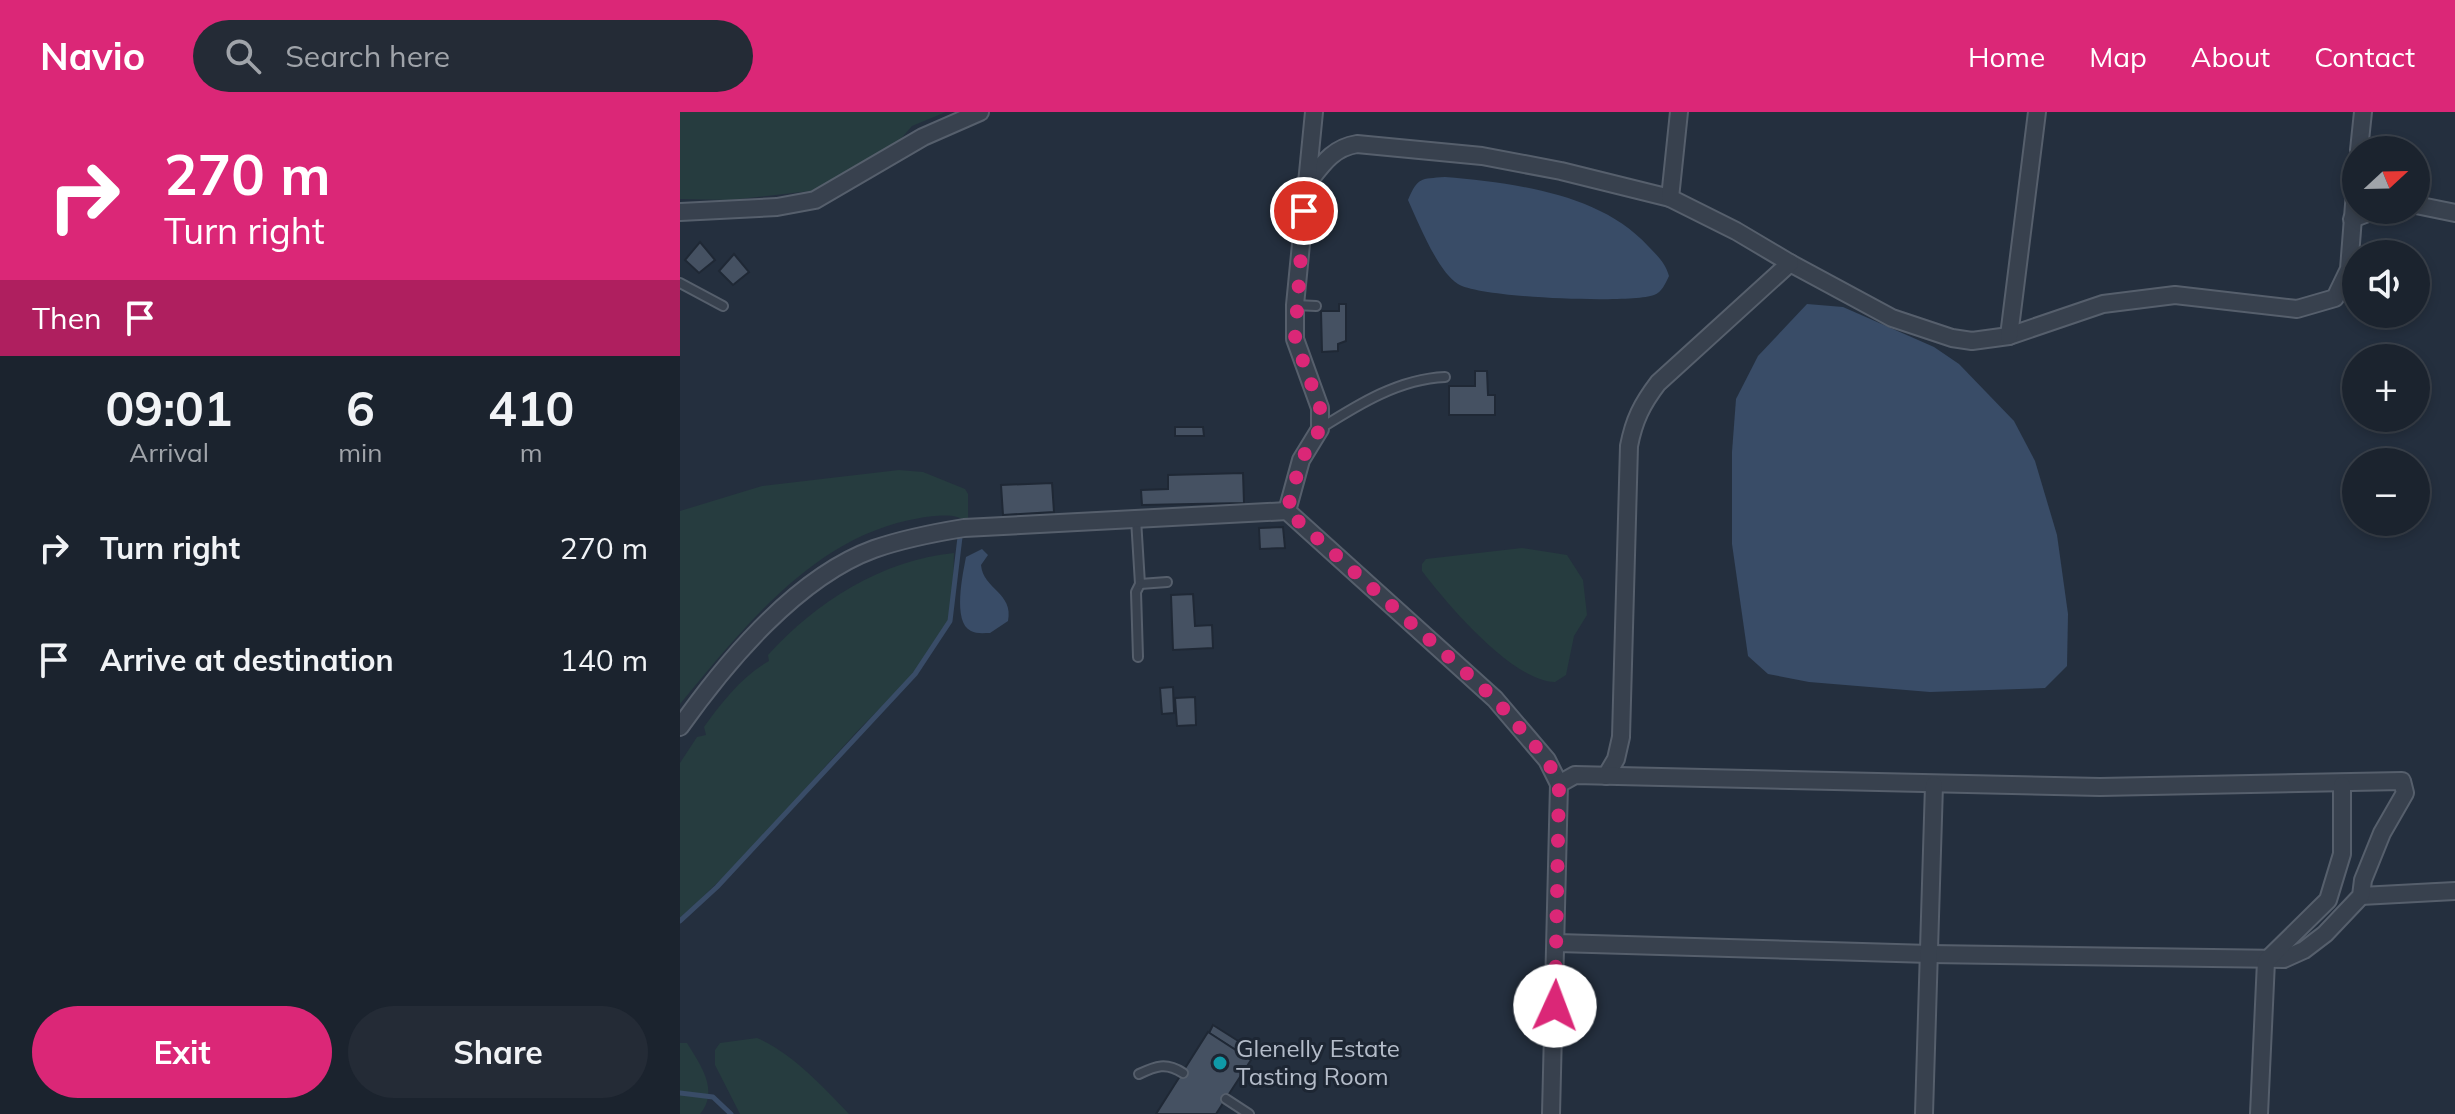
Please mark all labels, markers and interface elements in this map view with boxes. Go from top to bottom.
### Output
search box [193,20,753,92]
text: Navio [40,32,145,80]
icon: search [221,34,265,78]
text: Search here [285,37,450,75]
text: Home [1968,39,2045,74]
text: Map [2089,39,2147,74]
text: About [2191,39,2270,74]
text: Contact [2314,39,2415,74]
north arrow [2342,136,2430,224]
map controls [2342,136,2430,536]
text: 270 m [164,139,331,209]
icon: right [32,144,136,248]
pin [1270,177,1338,245]
icon: arrive [1282,189,1326,233]
text: Turn right [164,208,325,253]
button: sound [2342,240,2430,328]
icon: arrive [118,296,162,340]
text: Then [32,299,102,337]
button: + [2342,344,2430,432]
text: 09:01 [106,378,233,438]
text: 6 [346,378,375,438]
text: 410 [488,378,574,438]
text: Arrival [129,436,209,469]
text: min [338,436,382,469]
text: m [520,436,543,469]
button: − [2342,448,2430,536]
icon: right [32,526,76,570]
text: Turn right [100,529,240,567]
text: 270 m [560,529,648,567]
icon: arrive [32,638,76,682]
text: Arrive at destination [100,641,394,679]
text: 140 m [560,641,648,679]
position arrow [1513,964,1597,1048]
button: Exit [32,1006,332,1098]
button: Share [348,1006,648,1098]
place label: Glenelly Estate Tasting Room [1236,1033,1400,1091]
marker: Glenelly Estate Tasting Room [1211,1054,1229,1072]

